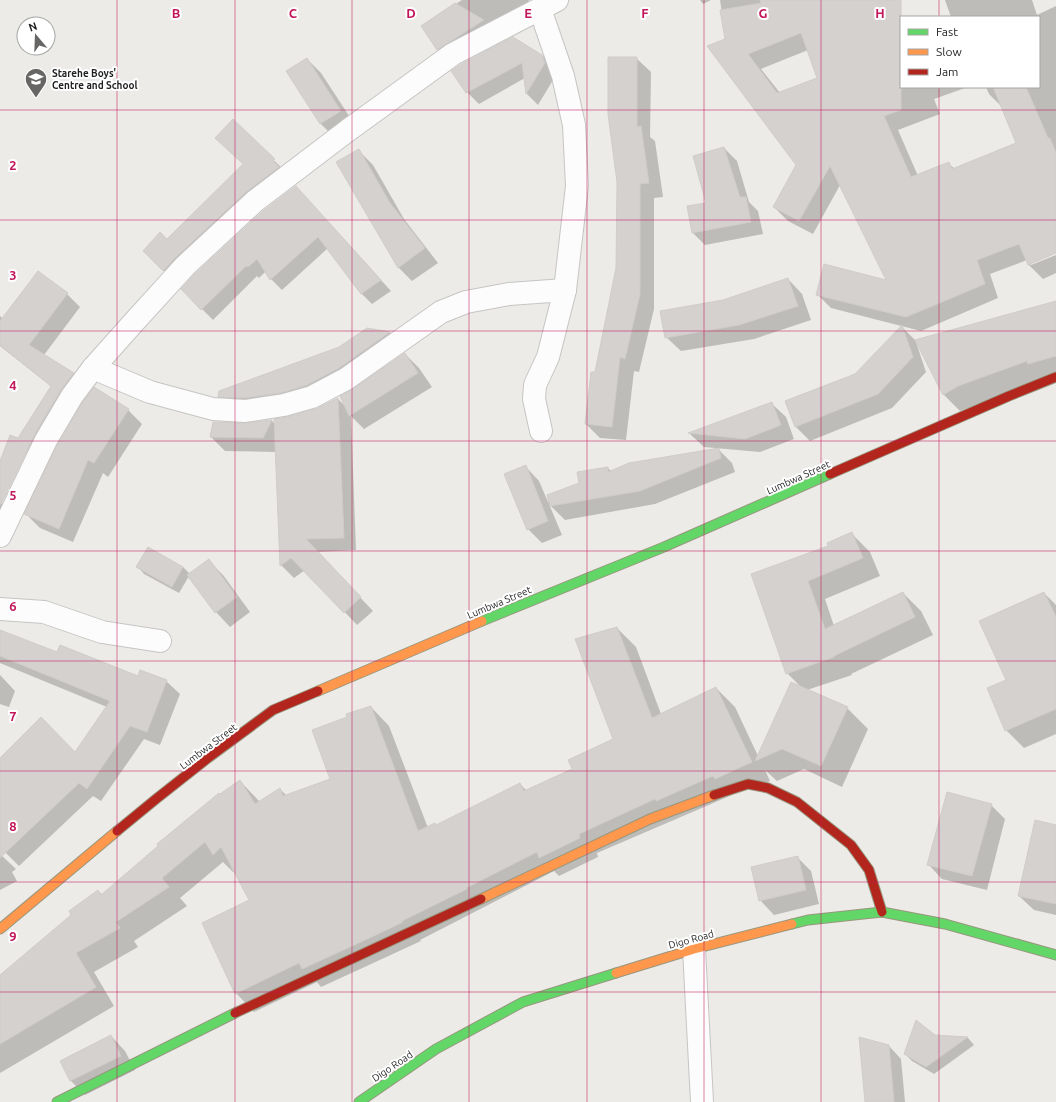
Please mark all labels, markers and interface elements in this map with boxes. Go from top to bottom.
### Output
text: B [172,6,181,20]
text: C [289,6,298,20]
text: D [406,6,416,20]
text: E [524,6,532,20]
text: F [641,6,649,20]
text: G [759,6,768,20]
text: H [875,6,885,20]
north arrow [16,16,56,56]
legend [900,16,1040,88]
text: N [27,20,39,34]
text: Fast [936,25,958,38]
text: Slow [936,45,962,58]
text: Jam [936,65,958,78]
school or university icon: Starehe Boys' Centre and School [23,66,49,99]
place label: Starehe Boys' Centre and School [52,68,138,91]
text: 2 [9,158,17,172]
text: 3 [9,268,17,282]
text: 4 [9,378,17,392]
street label: Lumbwa Street [765,459,832,496]
text: 5 [9,488,17,502]
street label: Lumbwa Street [466,584,533,621]
text: 6 [9,599,17,613]
text: 7 [9,709,17,723]
street label: Lumbwa Street [178,721,239,771]
text: 8 [9,819,17,833]
street label: Digo Road [667,928,715,951]
text: 9 [9,929,17,943]
street label: Digo Road [370,1049,415,1084]

